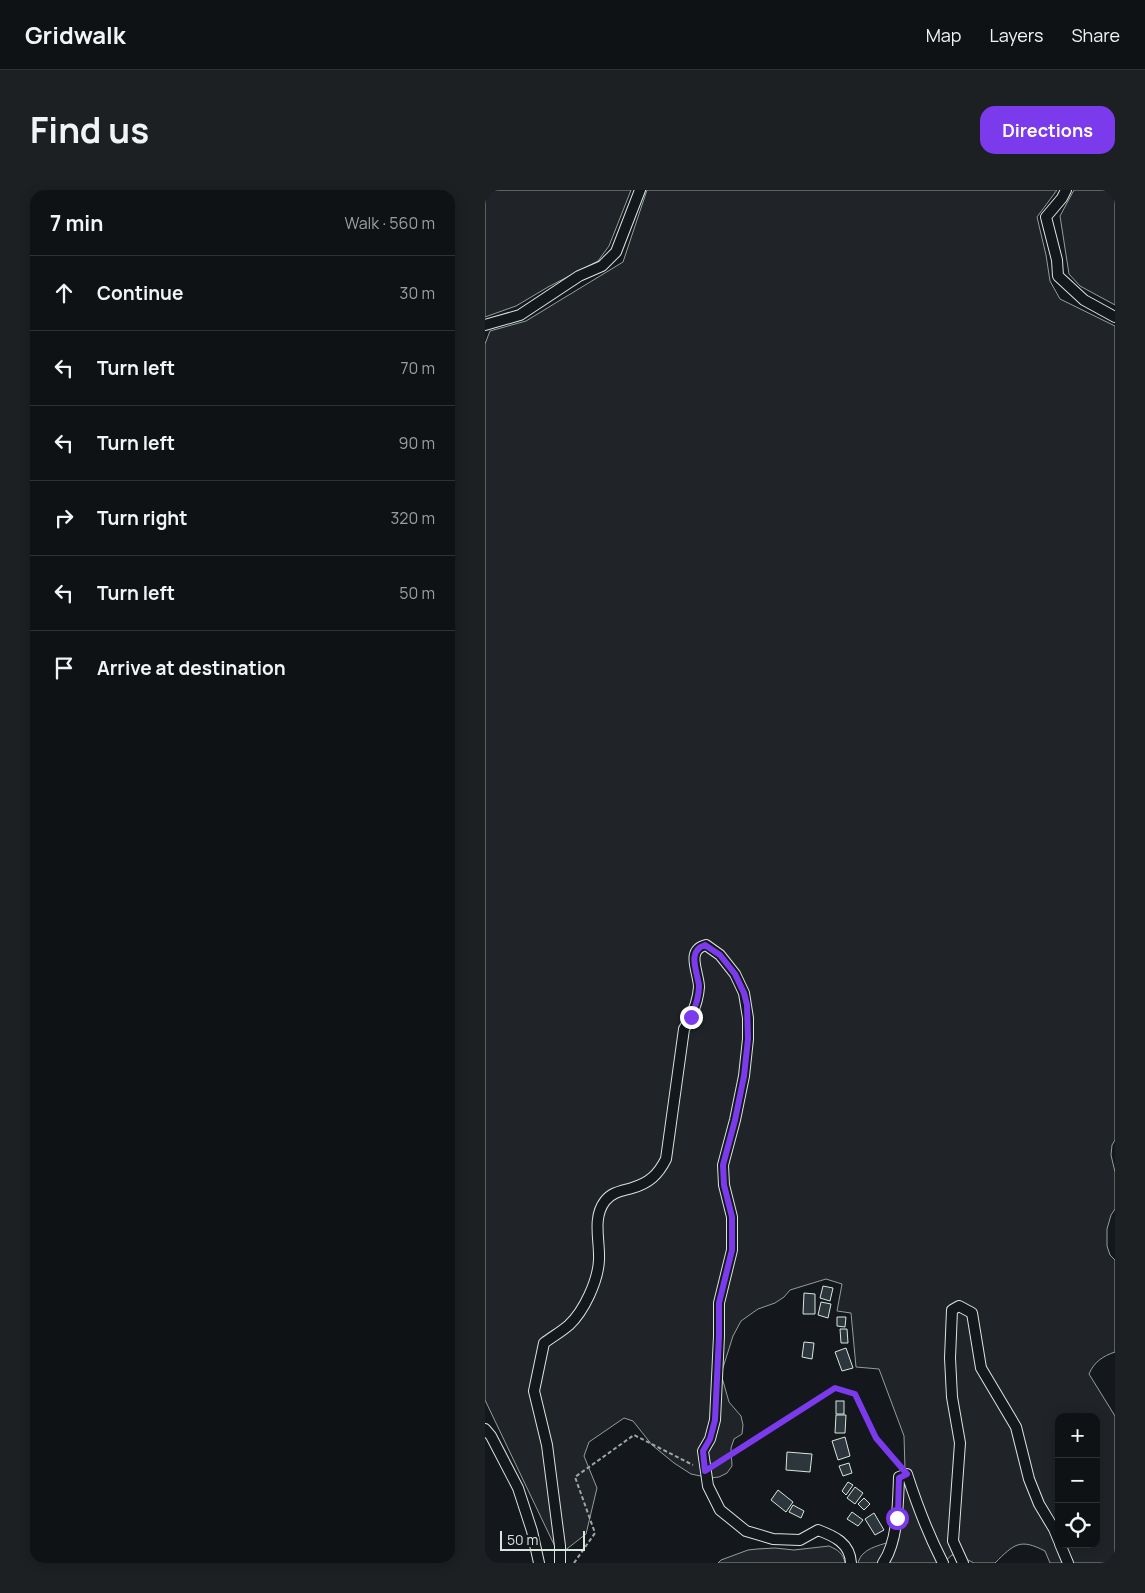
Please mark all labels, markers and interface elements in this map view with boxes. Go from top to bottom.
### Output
text: Gridwalk [25,18,126,51]
text: Map [926,23,961,47]
text: Layers [989,23,1043,47]
text: Share [1071,23,1120,47]
text: Find us [30,106,149,154]
button: Directions [980,106,1115,154]
text: 7 min [50,209,103,237]
text: Walk · 560 m [344,212,435,234]
icon: ahead [50,279,78,307]
text: Continue [97,280,183,306]
text: 30 m [400,282,435,304]
icon: left [50,354,78,382]
text: Turn left [97,355,175,381]
text: 70 m [400,357,435,379]
icon: left [50,429,78,457]
text: Turn left [97,430,175,456]
text: 90 m [399,432,435,454]
icon: right [50,504,78,532]
text: Turn right [97,505,187,531]
text: 320 m [391,507,435,529]
icon: left [50,579,78,607]
text: Turn left [97,580,175,606]
text: 50 m [399,582,435,604]
icon: arrive [50,654,78,682]
text: Arrive at destination [97,655,286,681]
route end [680,1006,703,1029]
map controls [1055,1413,1100,1548]
button: + [1055,1413,1100,1458]
button: − [1055,1458,1100,1503]
button: locate [1055,1503,1100,1548]
route start [886,1507,909,1530]
scale bar [500,1528,585,1551]
text: 50 m [507,1530,538,1549]

